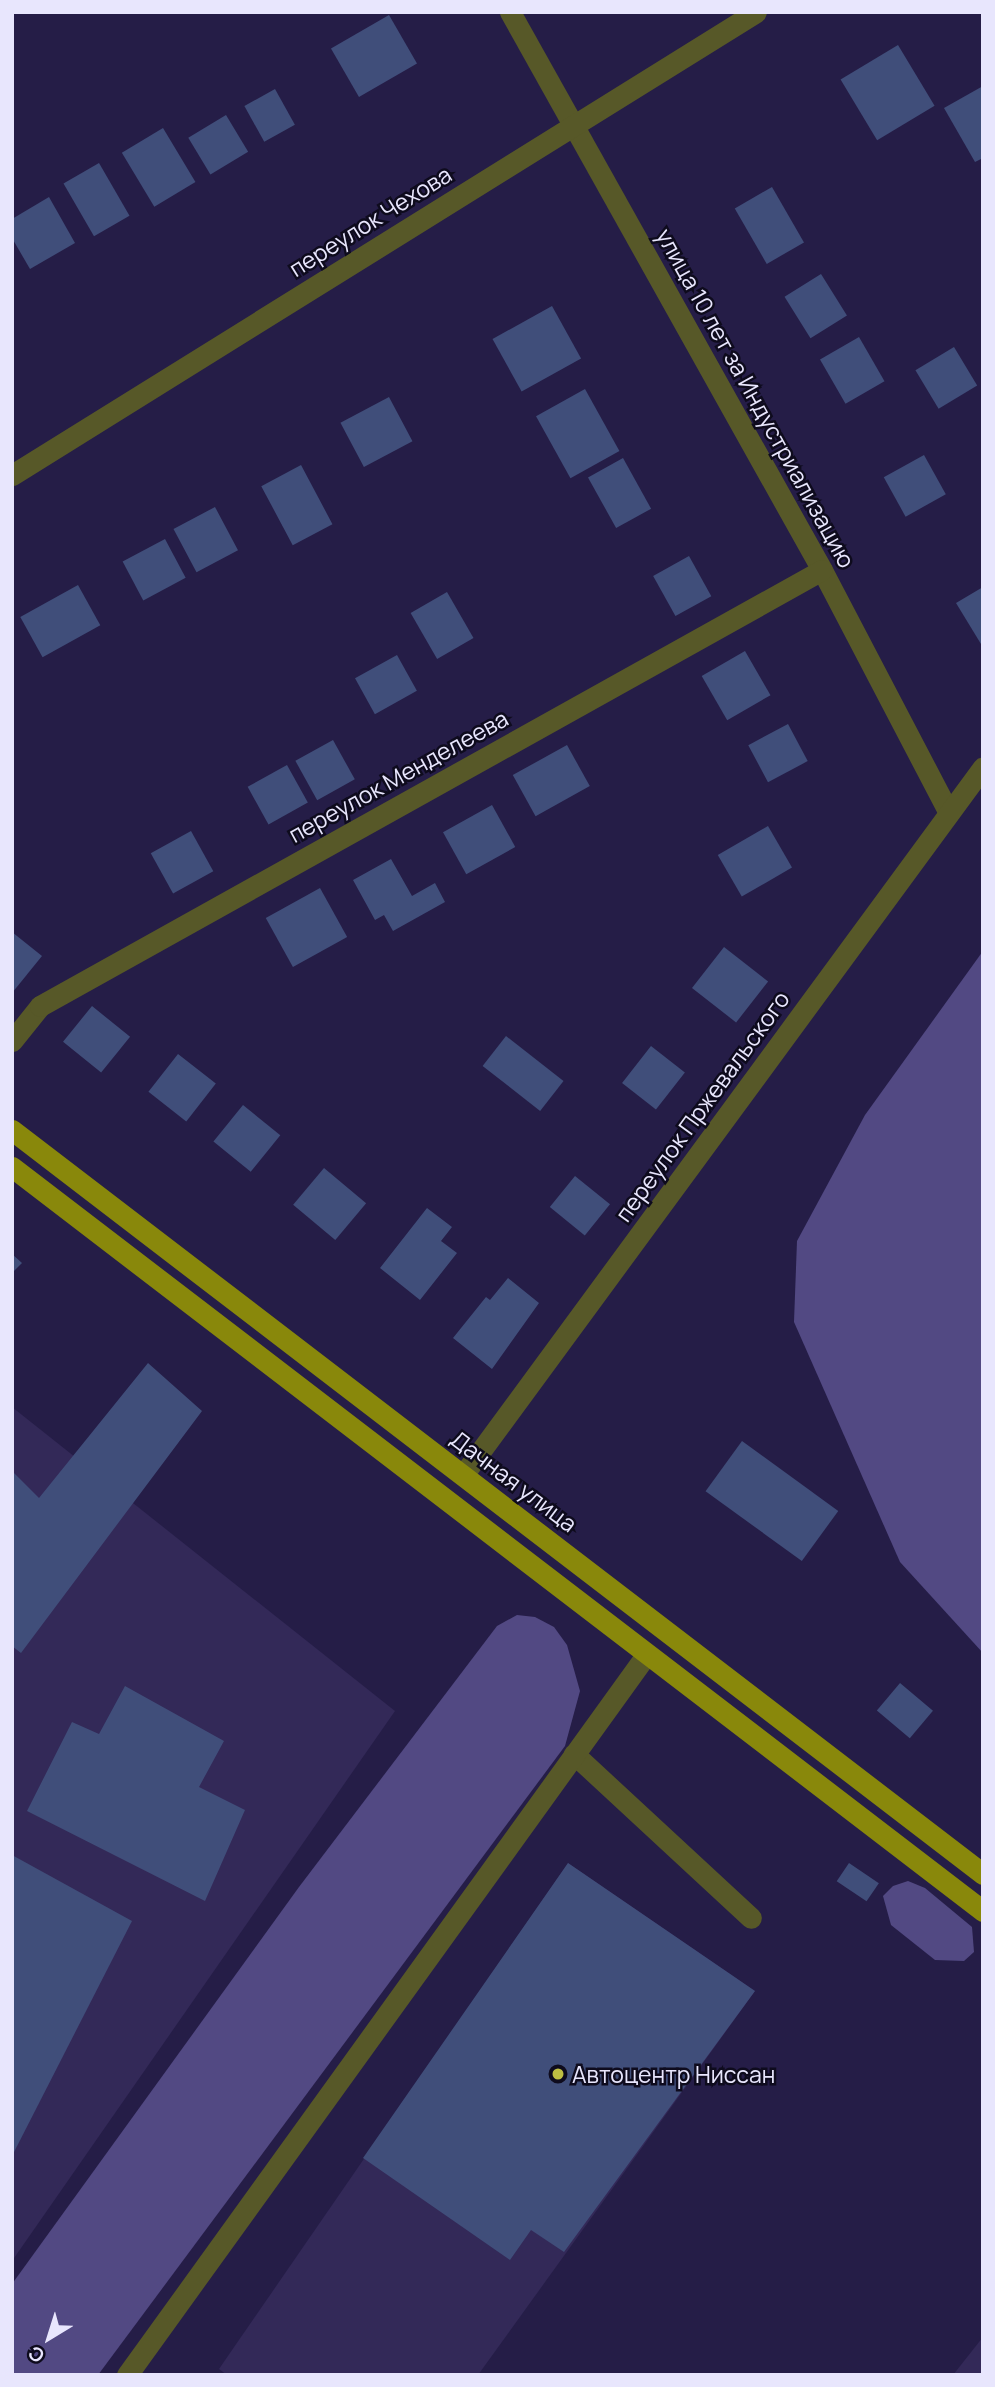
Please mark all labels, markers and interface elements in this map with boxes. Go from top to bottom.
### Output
street label: переулок Чехова [284,160,456,282]
street label: улица 10 лет за Индустриализацию [651,224,861,572]
street label: переулок Менделеева [283,704,513,848]
street label: переулок Пржевальского [609,985,795,1227]
street label: Дачная улица [445,1425,583,1537]
place label: Автоцентр Ниссан [572,2060,775,2088]
marker: Автоцентр Ниссан [550,2066,566,2082]
north arrow [14,2303,84,2373]
text: С [23,2340,50,2369]

